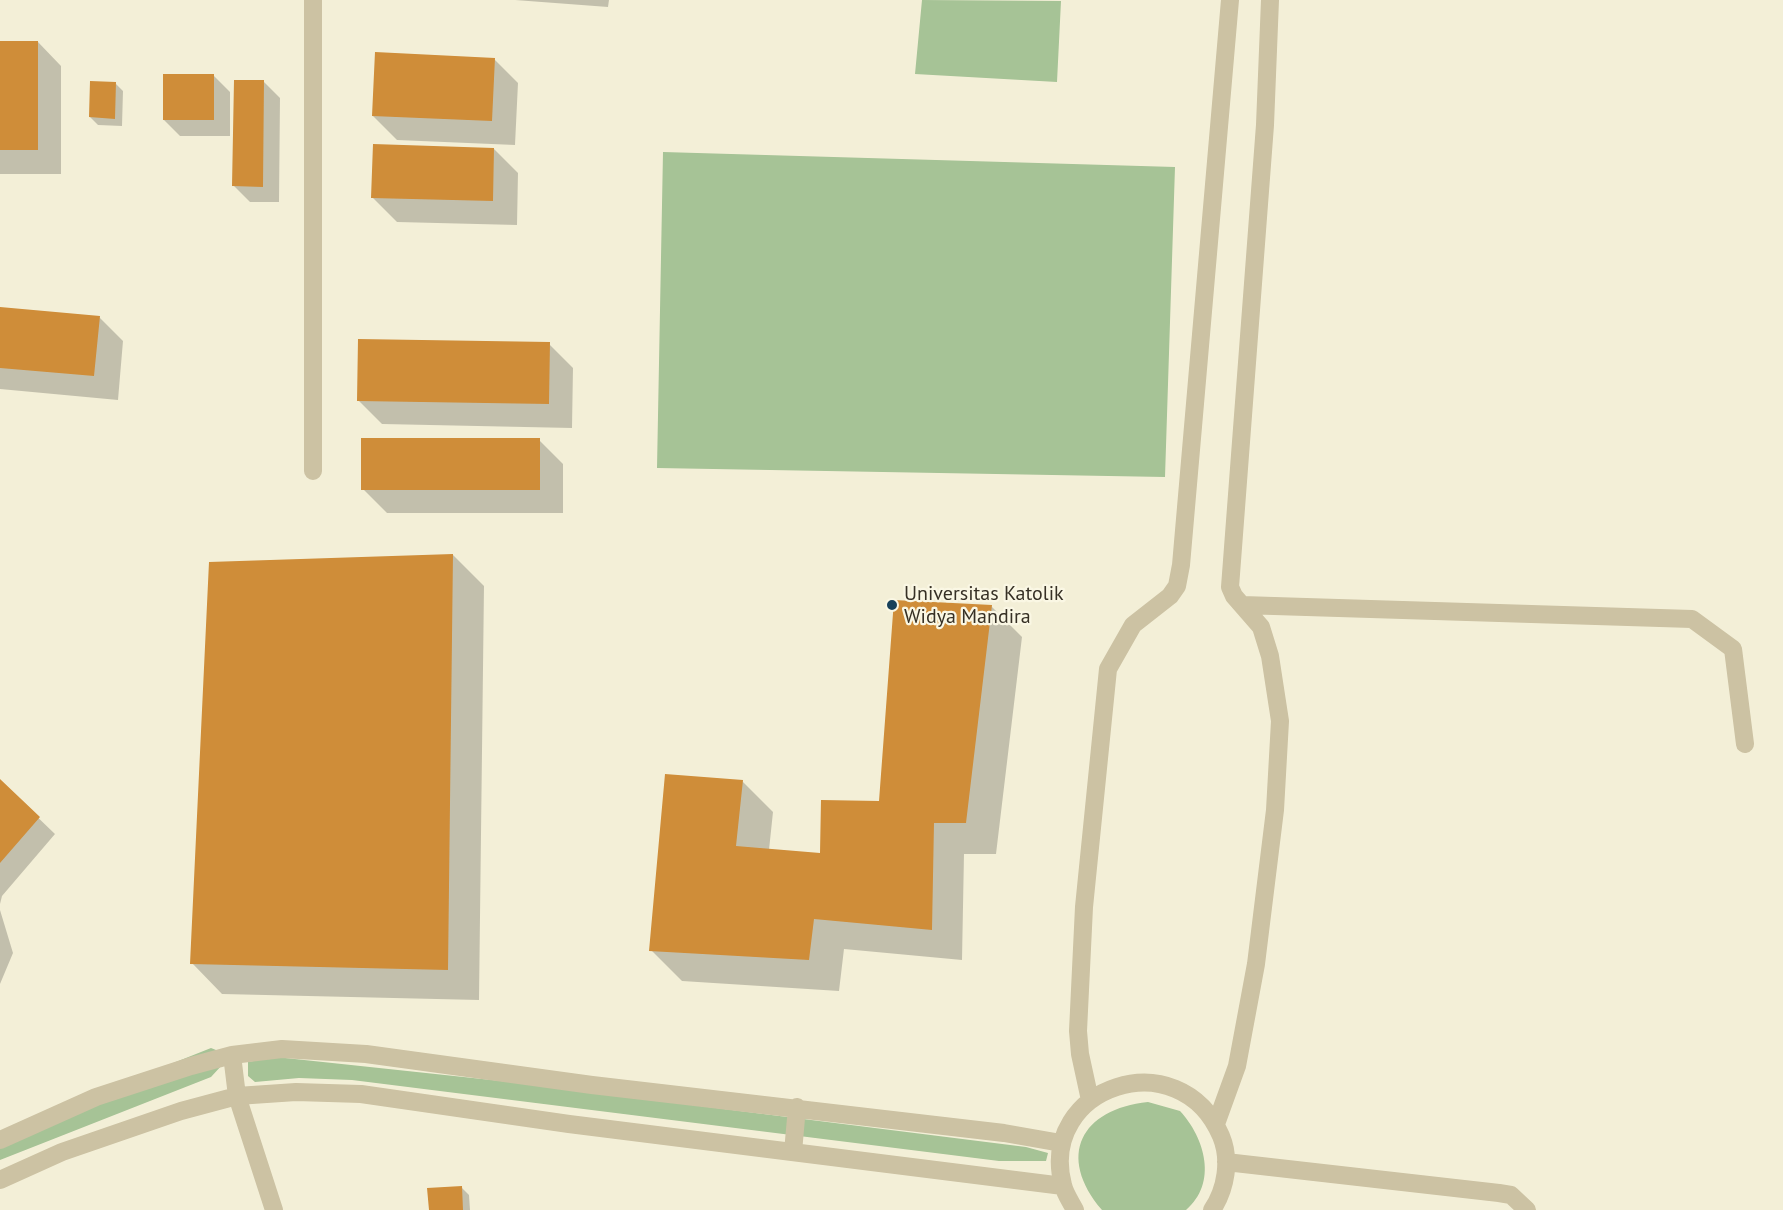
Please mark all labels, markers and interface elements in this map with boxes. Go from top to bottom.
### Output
place label: Universitas Katolik Widya Mandira [904,582,1064,629]
marker: Universitas Katolik Widya Mandira [885,598,899,612]

